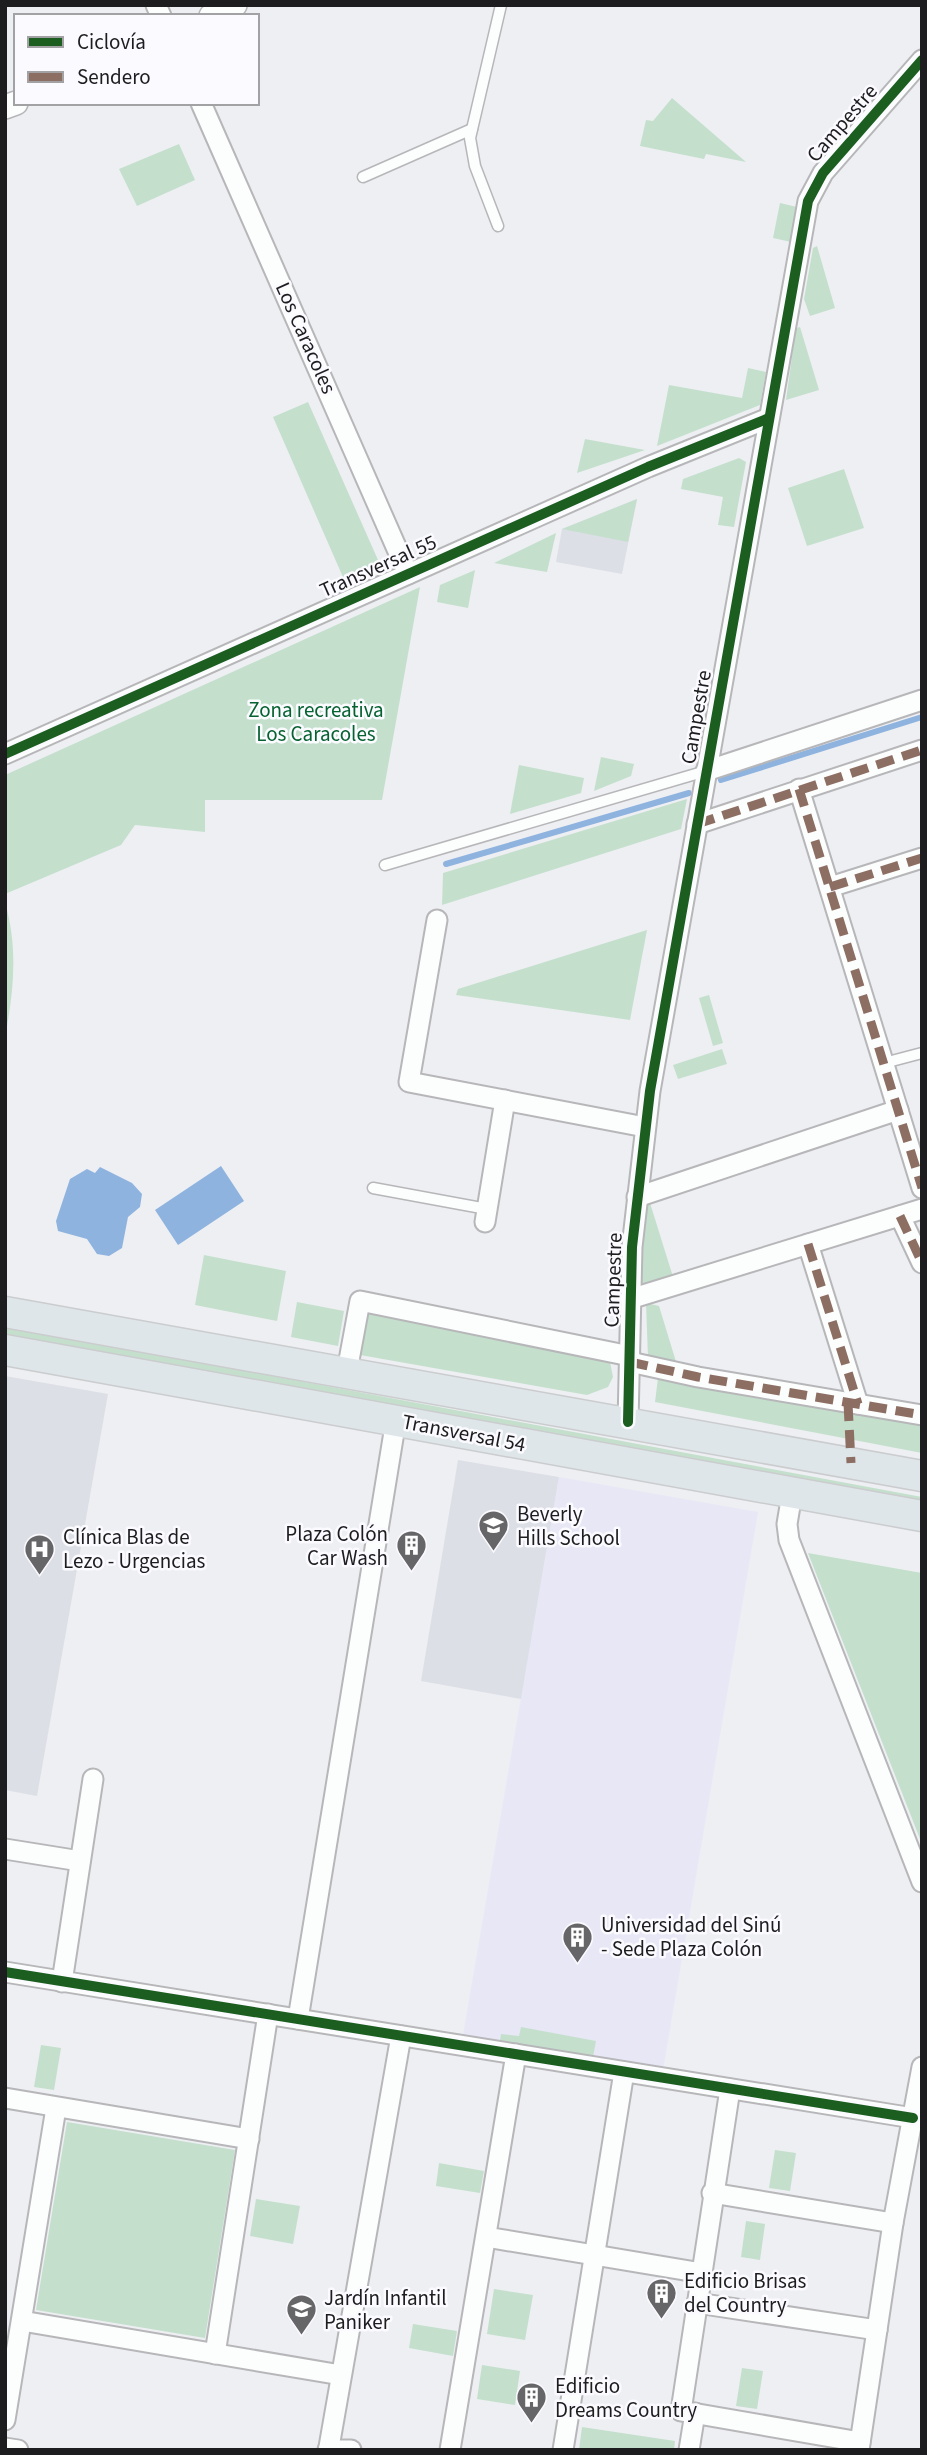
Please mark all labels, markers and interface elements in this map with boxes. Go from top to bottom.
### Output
legend [14,14,259,105]
text: Ciclovía [77,27,146,57]
text: Sendero [77,62,151,92]
street label: Campestre [800,77,884,169]
street label: Los Caracoles [268,277,344,399]
street label: Transversal 55 [315,527,441,605]
street label: Campestre [673,668,719,766]
park label: Zona recreativa Los Caracoles [248,695,384,749]
street label: Campestre [596,1232,630,1328]
street label: Transversal 54 [400,1406,528,1460]
place label: Beverly Hills School [517,1499,620,1553]
school or university icon: Beverly Hills School [477,1509,511,1553]
place label: Plaza Colón Car Wash [285,1519,388,1573]
place label: Clínica Blas de Lezo - Urgencias [63,1522,206,1576]
building icon: Plaza Colón Car Wash [394,1529,428,1573]
hospital icon: Clínica Blas de Lezo - Urgencias [23,1532,57,1576]
place label: Universidad del Sinú - Sede Plaza Colón [601,1910,782,1964]
building icon: Universidad del Sinú - Sede Plaza Colón [561,1920,595,1964]
place label: Edificio Brisas del Country [684,2266,806,2320]
building icon: Edificio Brisas del Country [644,2276,678,2320]
place label: Jardín Infantil Paniker [324,2283,447,2337]
school or university icon: Jardín Infantil Paniker [284,2293,318,2337]
place label: Edificio Dreams Country [555,2371,697,2425]
building icon: Edificio Dreams Country [515,2381,549,2425]

